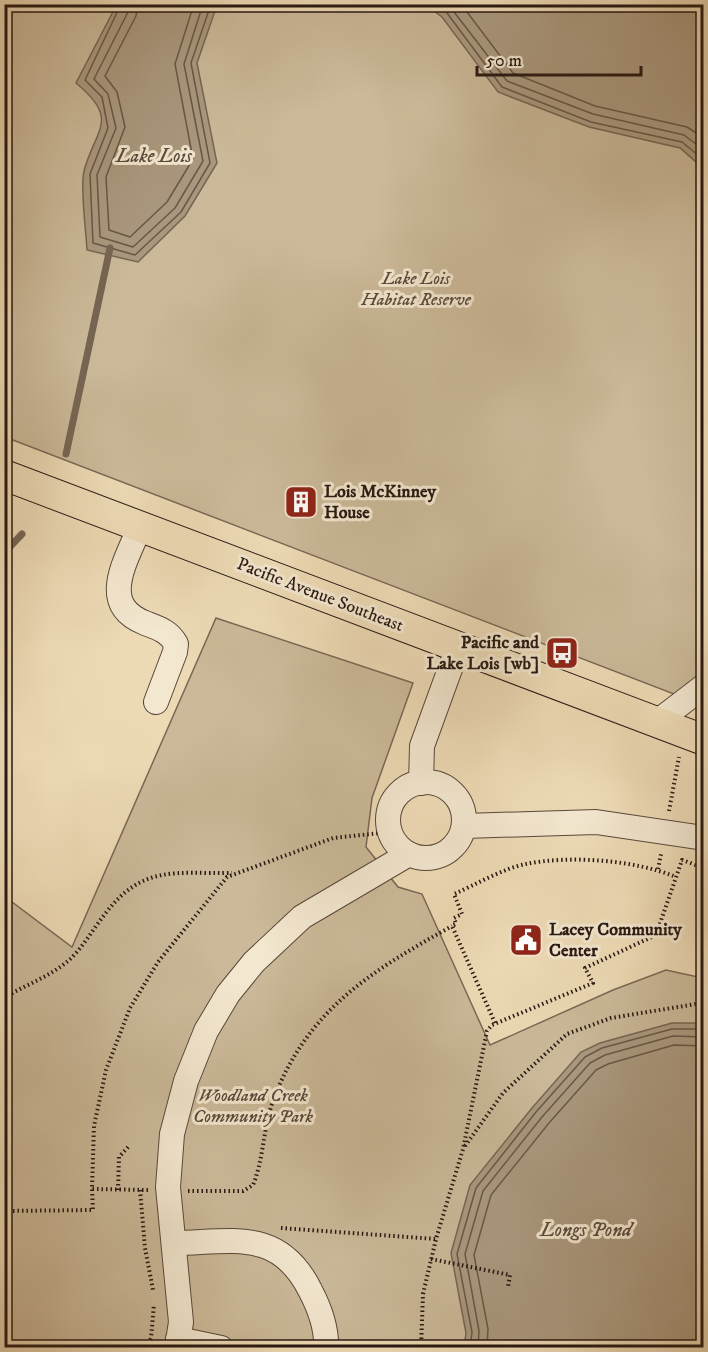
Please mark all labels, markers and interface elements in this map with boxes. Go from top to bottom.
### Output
scale bar [477,39,640,77]
text: 50 m [486,50,522,72]
water label: Lake Lois [115,144,193,169]
park label: Lake Lois Habitat Reserve [360,268,472,311]
place label: Lois McKinney House [324,481,437,524]
building icon: Lois McKinney House [283,484,319,520]
street label: Pacific Avenue Southeast [233,553,407,637]
place label: Pacific and Lake Lois [wb] [426,632,540,675]
bus stop icon: Pacific and Lake Lois [wb] [544,635,580,671]
place label: Lacey Community Center [549,919,682,962]
public building icon: Lacey Community Center [508,922,544,958]
park label: Woodland Creek Community Park [193,1085,314,1128]
water label: Longs Pond [539,1218,635,1243]

